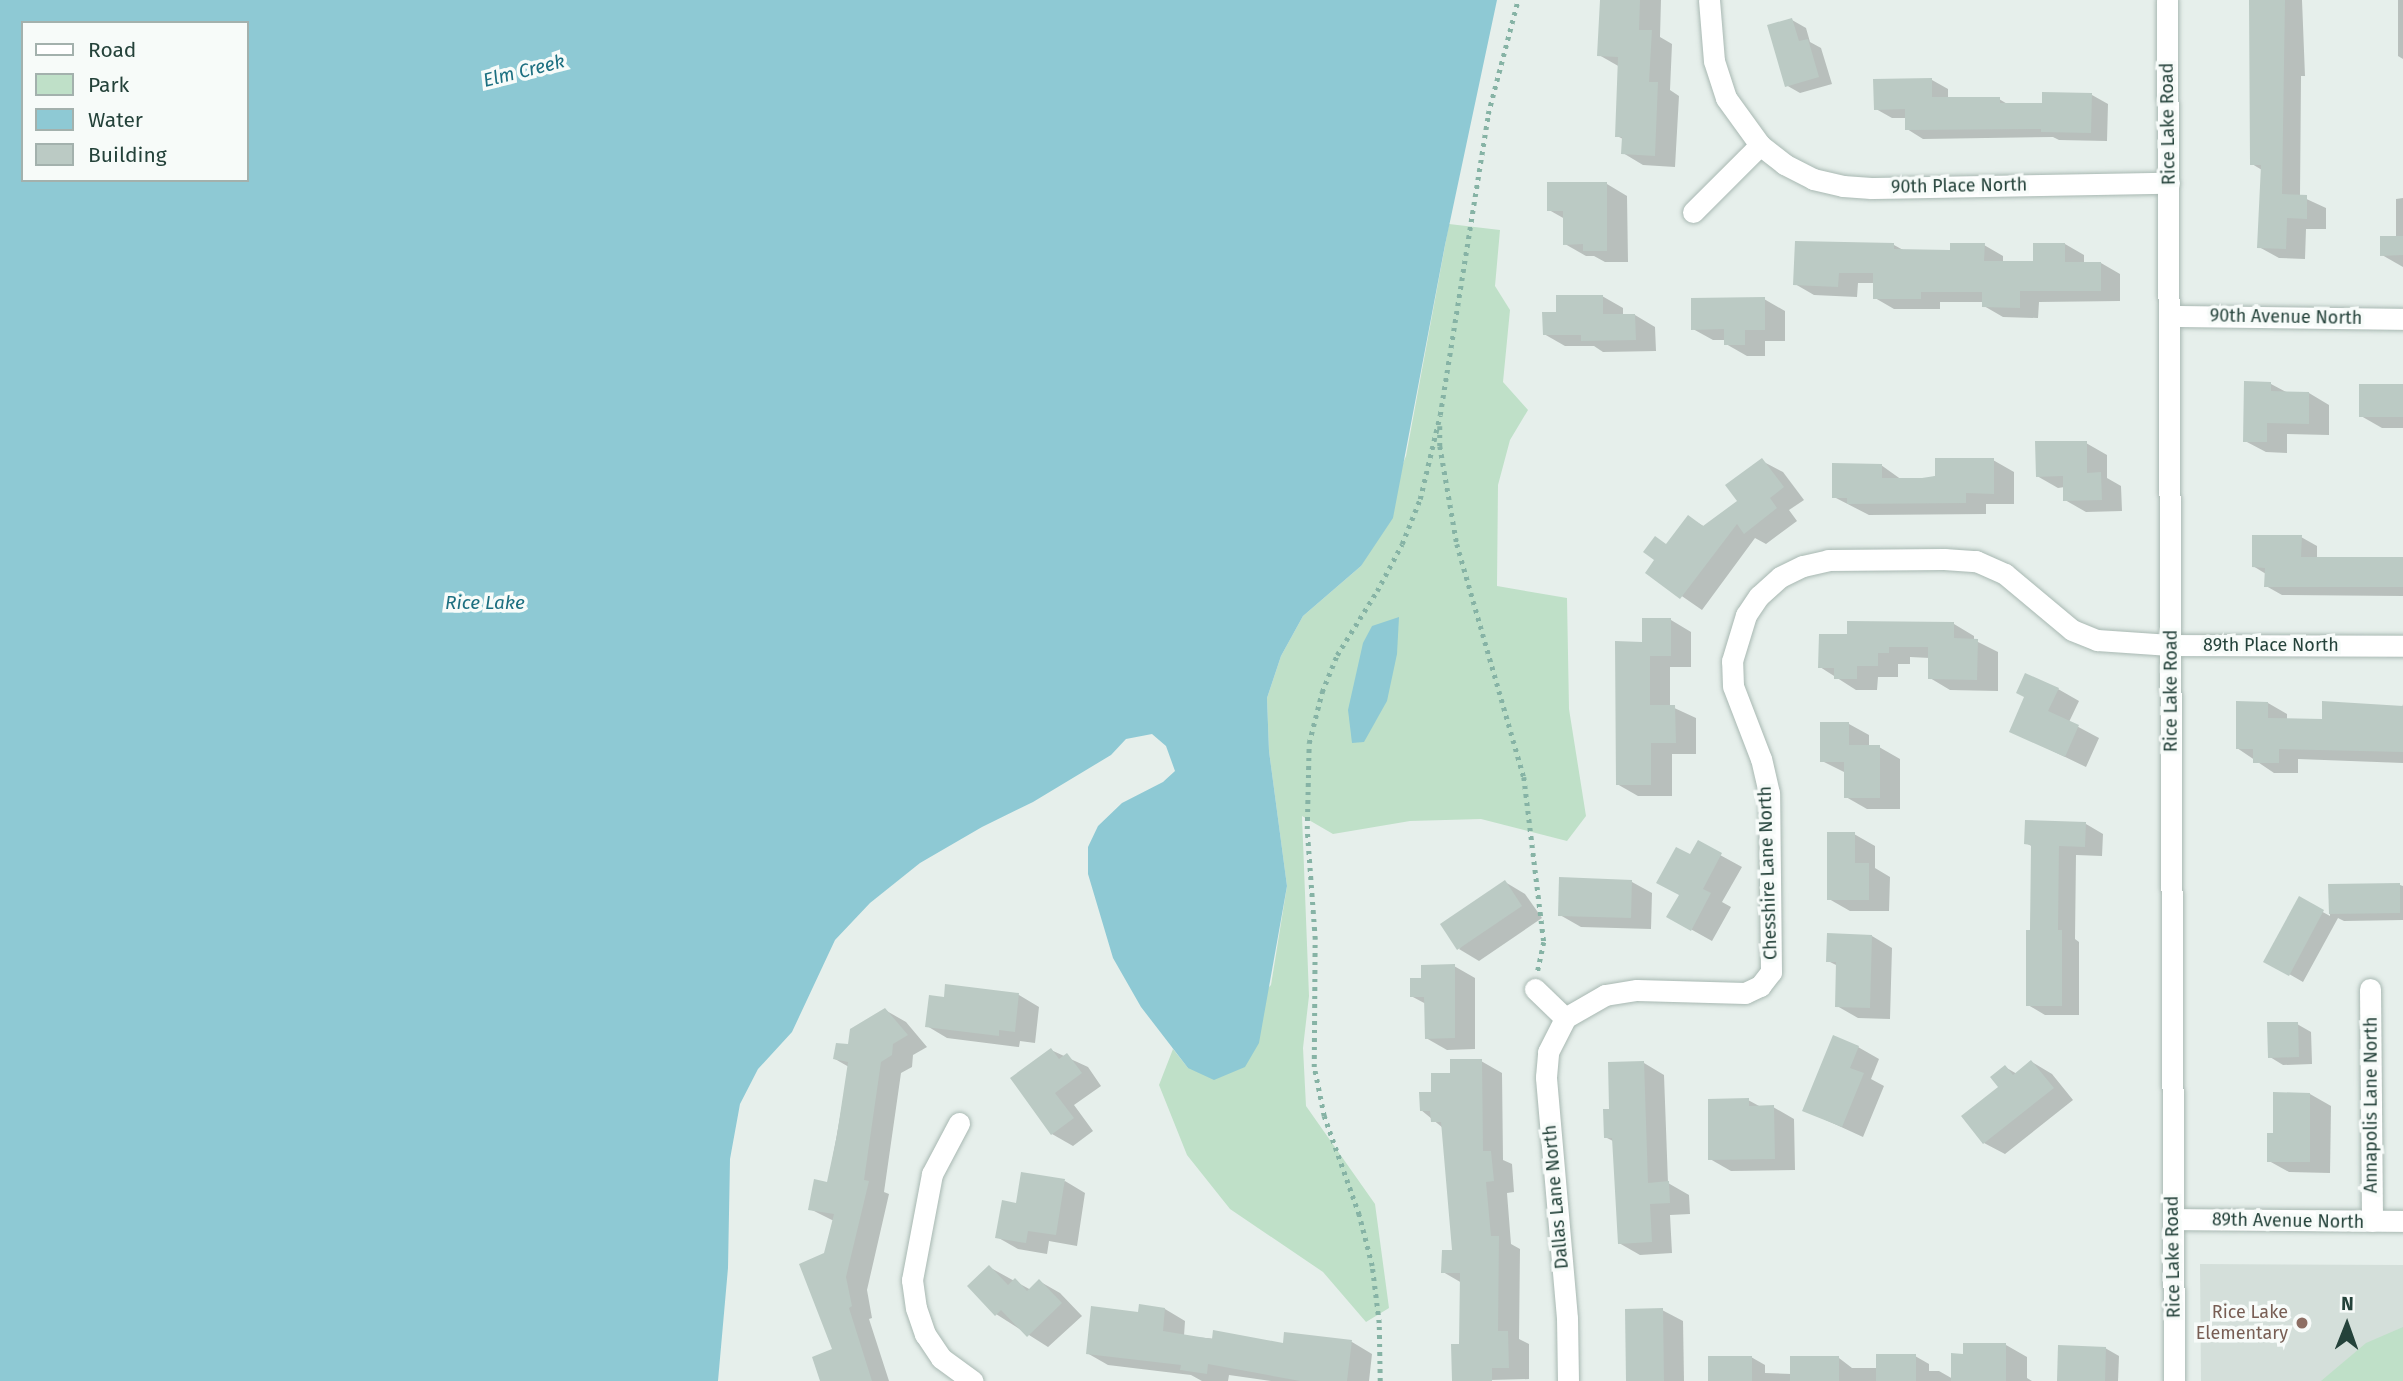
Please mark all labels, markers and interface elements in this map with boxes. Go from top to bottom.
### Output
legend [21,21,248,182]
text: Road [88,37,136,63]
water label: Elm Creek [481,50,567,92]
street label: Rice Lake Road [2156,63,2180,185]
text: Park [88,72,129,98]
text: Water [88,107,143,133]
text: Building [88,142,167,168]
street label: 90th Place North [1891,174,2027,198]
street label: 90th Avenue North [2210,305,2362,329]
water label: Rice Lake [445,592,525,614]
street label: Rice Lake Road [2160,630,2182,752]
street label: 89th Place North [2203,634,2339,656]
street label: Chesshire Lane North [1754,786,1782,960]
street label: Annapolis Lane North [2360,1017,2382,1193]
street label: Dallas Lane North [1539,1124,1573,1270]
street label: Rice Lake Road [2161,1196,2185,1318]
street label: 89th Avenue North [2212,1209,2364,1233]
north arrow [2312,1290,2382,1360]
text: N [2341,1292,2354,1315]
place label: Rice Lake Elementary [2196,1302,2288,1344]
marker: Rice Lake Elementary [2294,1315,2310,1331]

